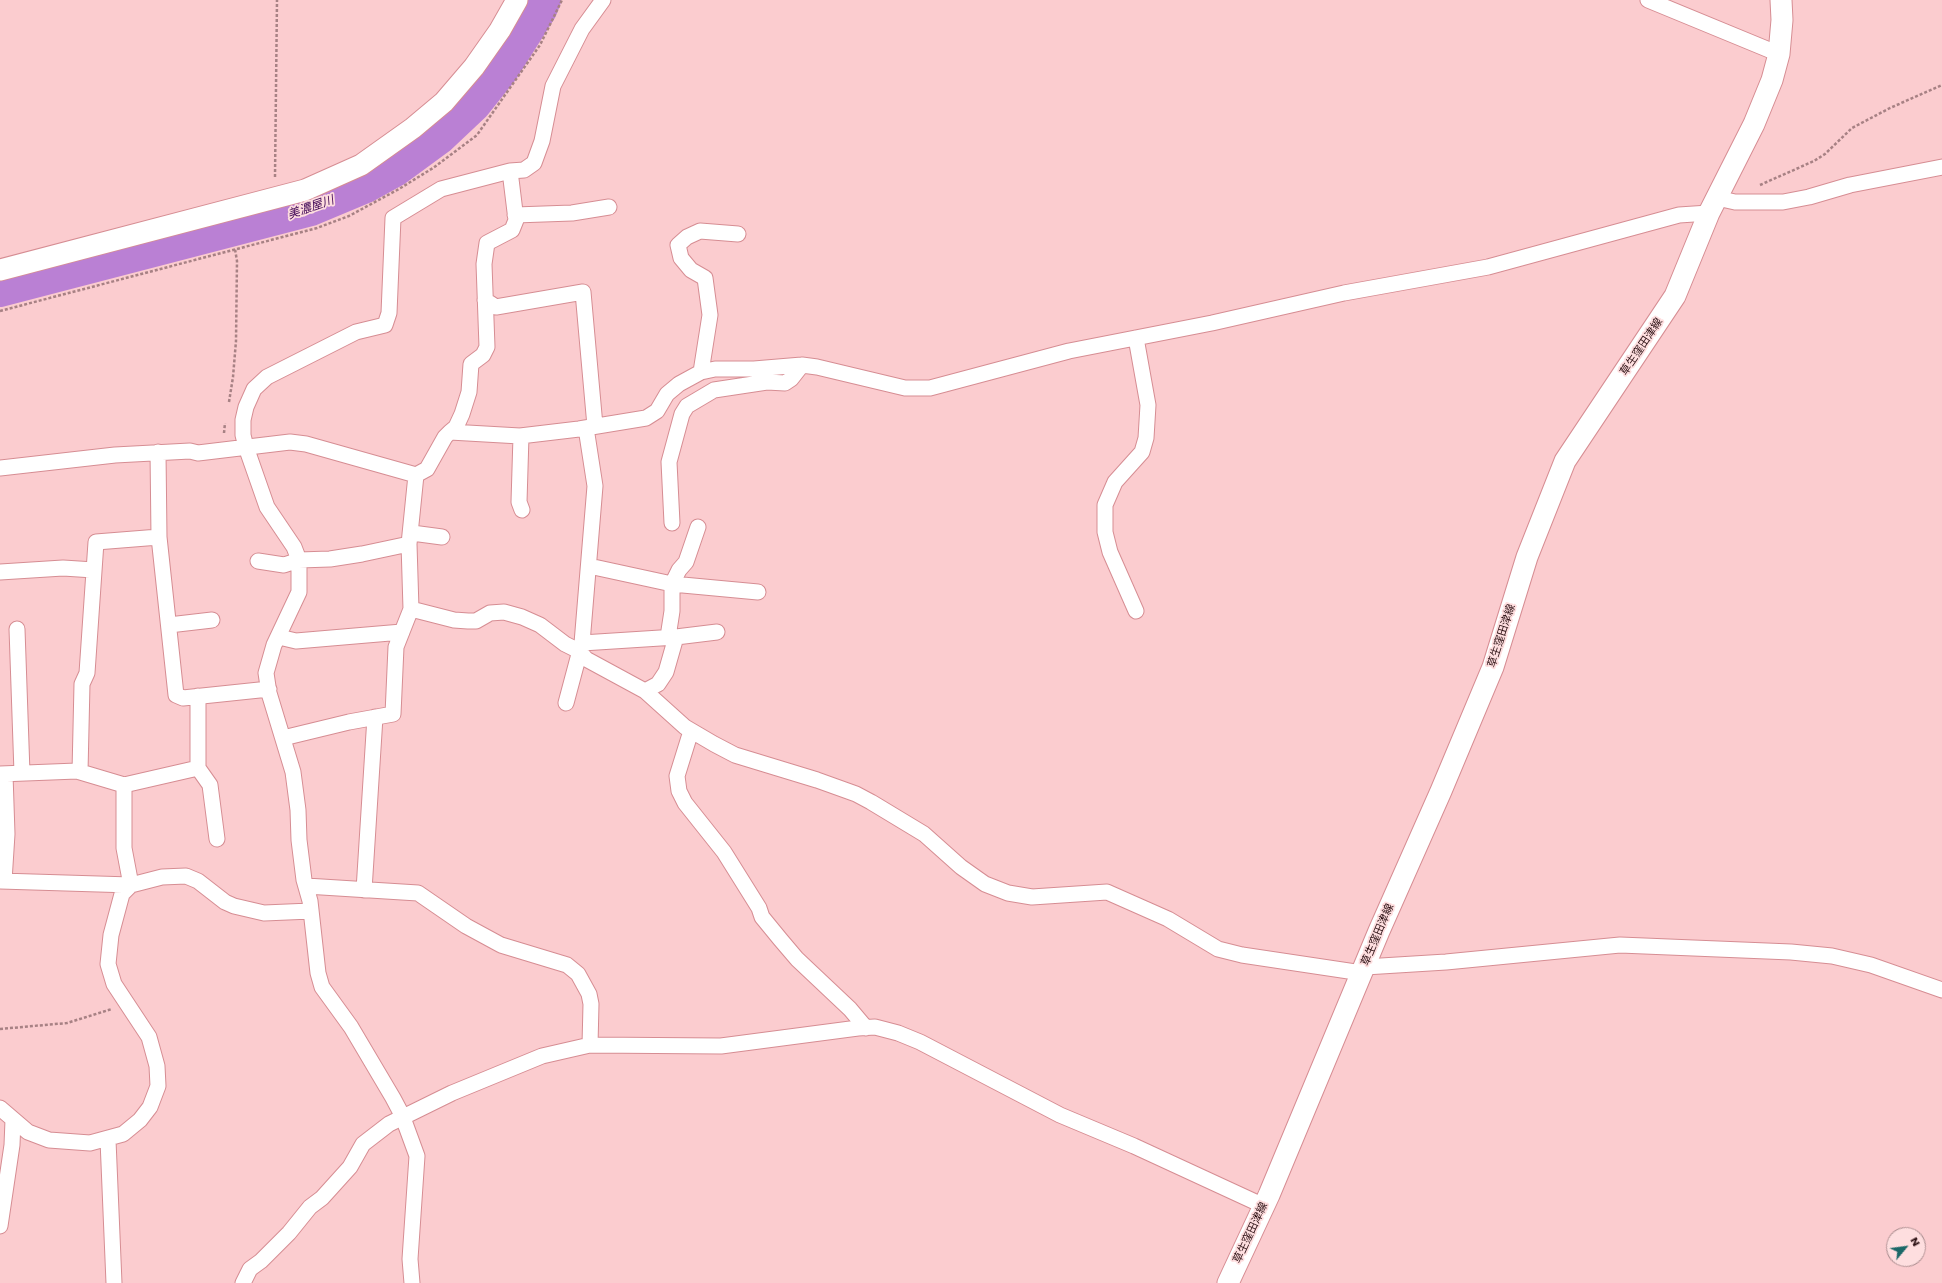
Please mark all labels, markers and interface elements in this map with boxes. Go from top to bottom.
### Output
water label: 美濃屋川 [286,193,336,223]
street label: 草生窪田津線 [1618,316,1666,378]
street label: 草生窪田津線 [1486,603,1518,669]
street label: 草生窪田津線 [1359,902,1397,968]
street label: 草生窪田津線 [1231,1200,1271,1266]
north arrow [1886,1227,1926,1267]
text: N [1907,1234,1925,1249]

